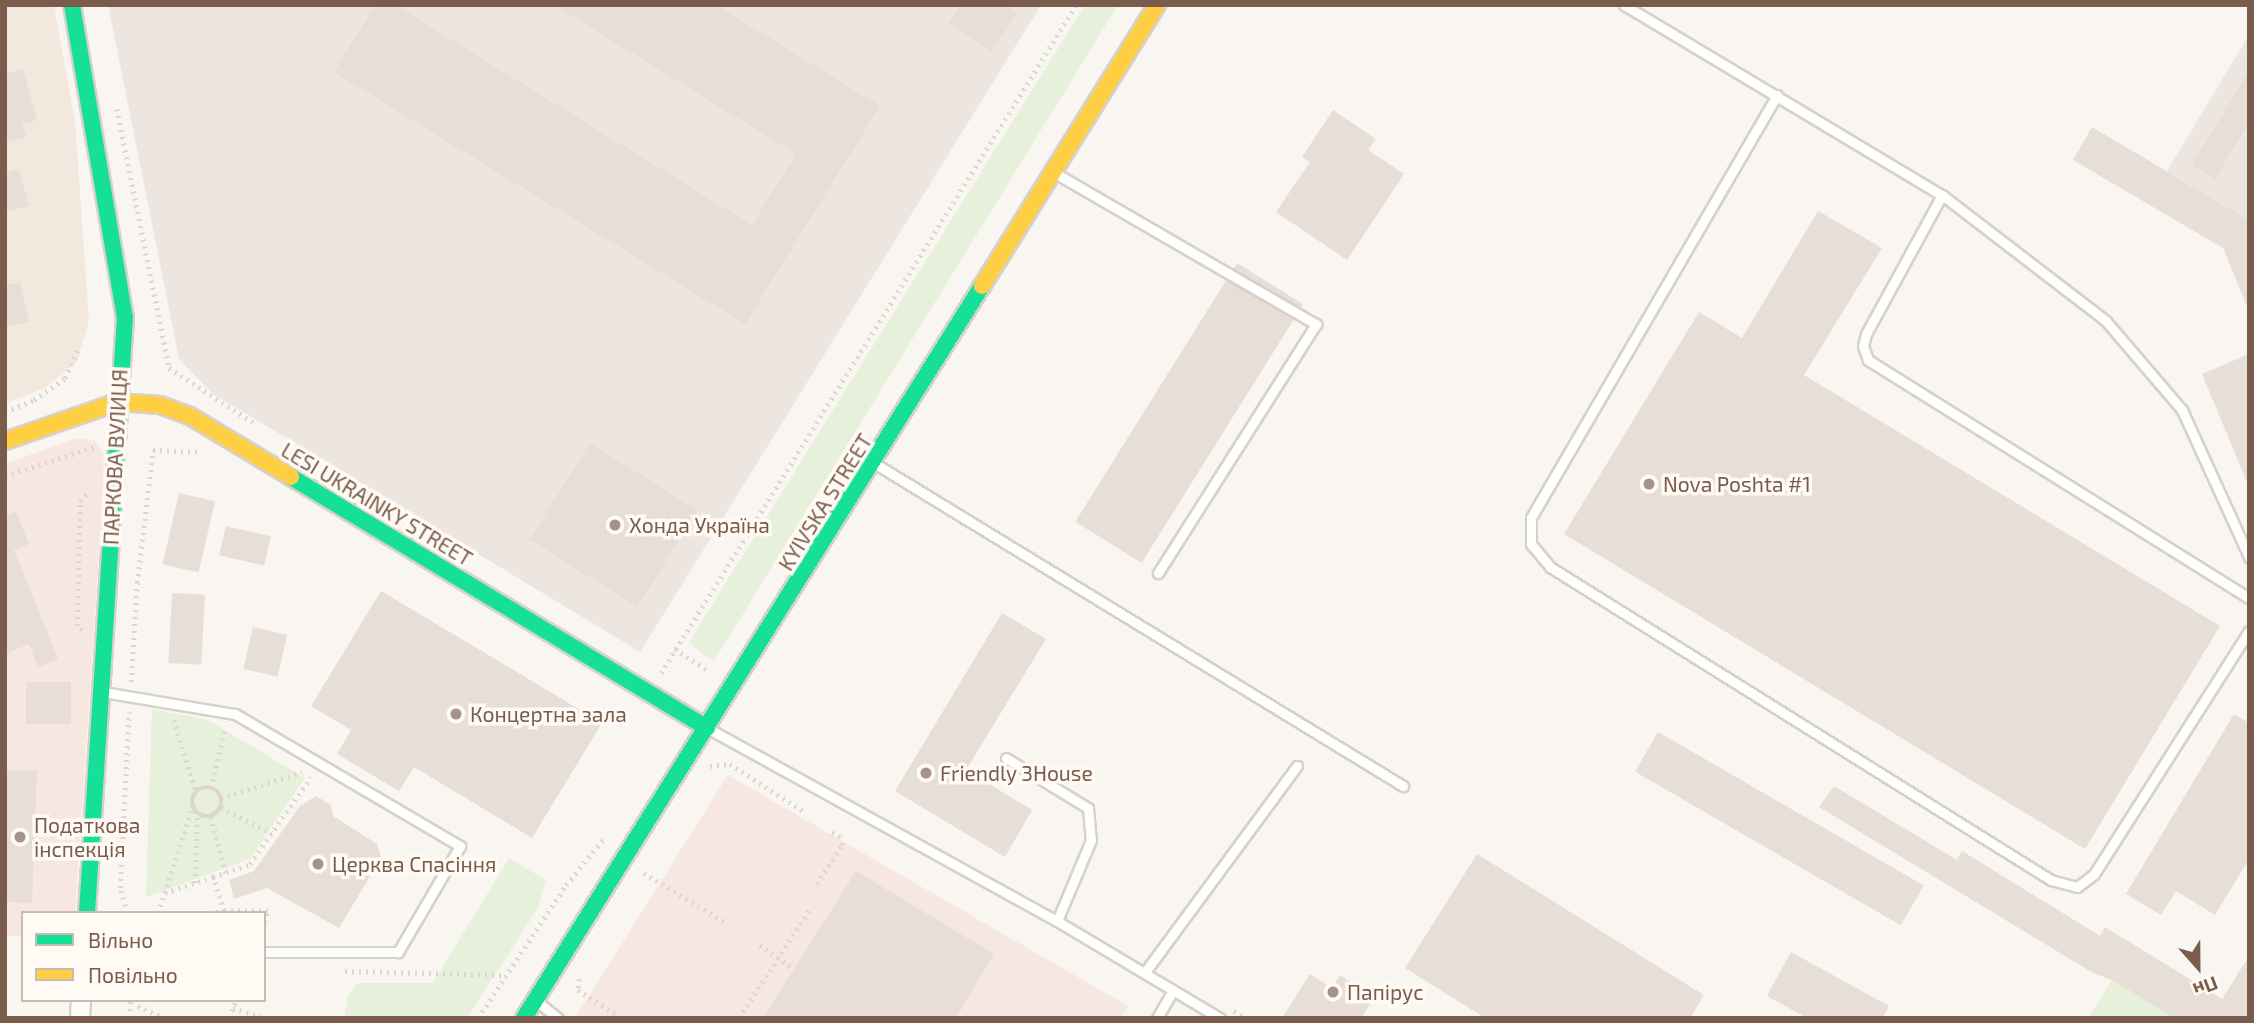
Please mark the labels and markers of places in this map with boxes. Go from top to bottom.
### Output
place label: Nova Poshta #1 [1663,471,1811,497]
marker: Nova Poshta #1 [1641,476,1657,492]
place label: Хонда Україна [629,512,770,538]
marker: Хонда Україна [607,517,623,533]
place label: Концертна зала [470,701,627,727]
marker: Концертна зала [448,706,464,722]
place label: Friendly 3House [940,760,1093,786]
marker: Friendly 3House [918,765,934,781]
place label: Податкова інспекція [34,812,140,862]
marker: Податкова інспекція [12,829,28,845]
place label: Церква Спасіння [332,851,496,877]
marker: Церква Спасіння [310,856,326,872]
place label: Папірус [1347,979,1424,1005]
marker: Папірус [1325,984,1341,1000]

